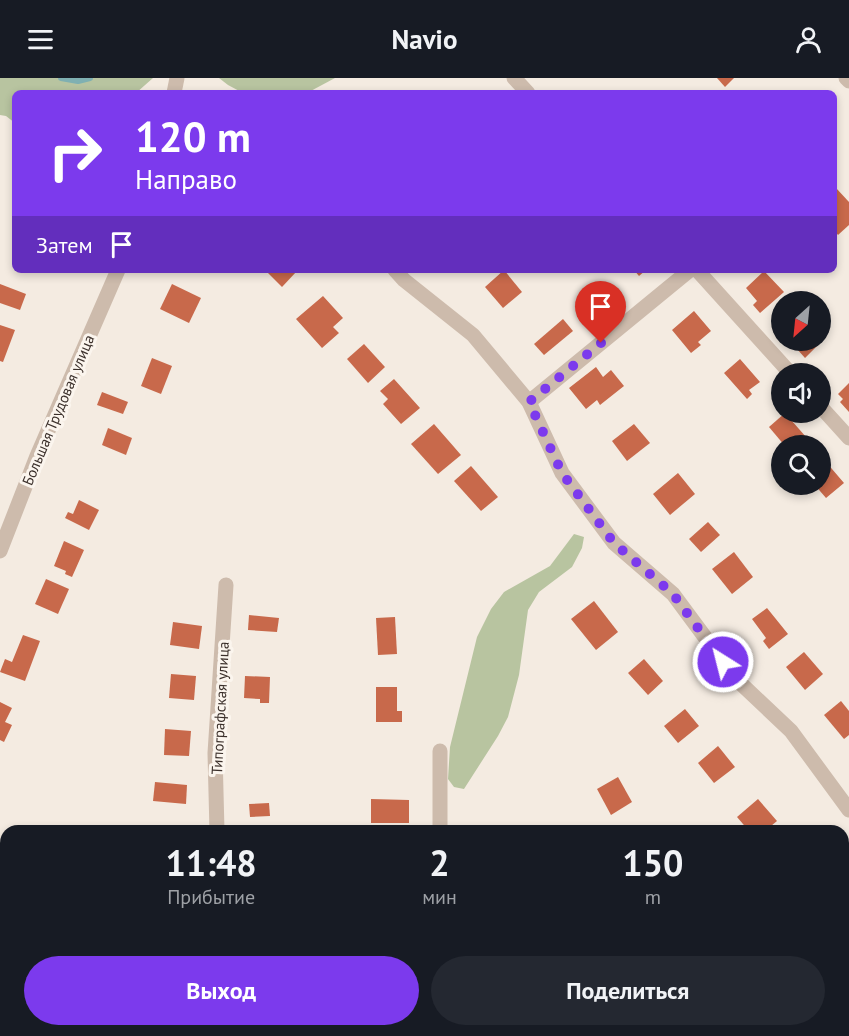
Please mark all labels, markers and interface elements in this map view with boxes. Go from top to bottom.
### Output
text: Navio [392,22,457,56]
icon: menu [24,23,57,56]
icon: person [792,23,825,56]
text: 120 m [135,109,251,164]
icon: right [36,114,114,192]
text: Направо [135,162,237,196]
icon: arrive [105,228,138,261]
text: Затем [36,231,93,259]
pin [575,281,626,343]
icon: arrive [584,290,617,323]
north arrow [771,291,831,351]
map controls [771,291,831,495]
street label: Большая Трудовая улица [18,332,98,488]
button: sound [771,363,831,423]
button: search [771,435,831,495]
position arrow [691,630,755,694]
street label: Типографская улица [207,641,233,775]
text: 11:48 [165,839,257,886]
text: 2 [429,839,450,886]
text: 150 [622,839,684,886]
text: Прибытие [167,884,255,910]
text: мин [422,884,457,910]
text: m [645,884,661,910]
button: Выход [24,956,419,1025]
button: Поделиться [431,956,825,1025]

